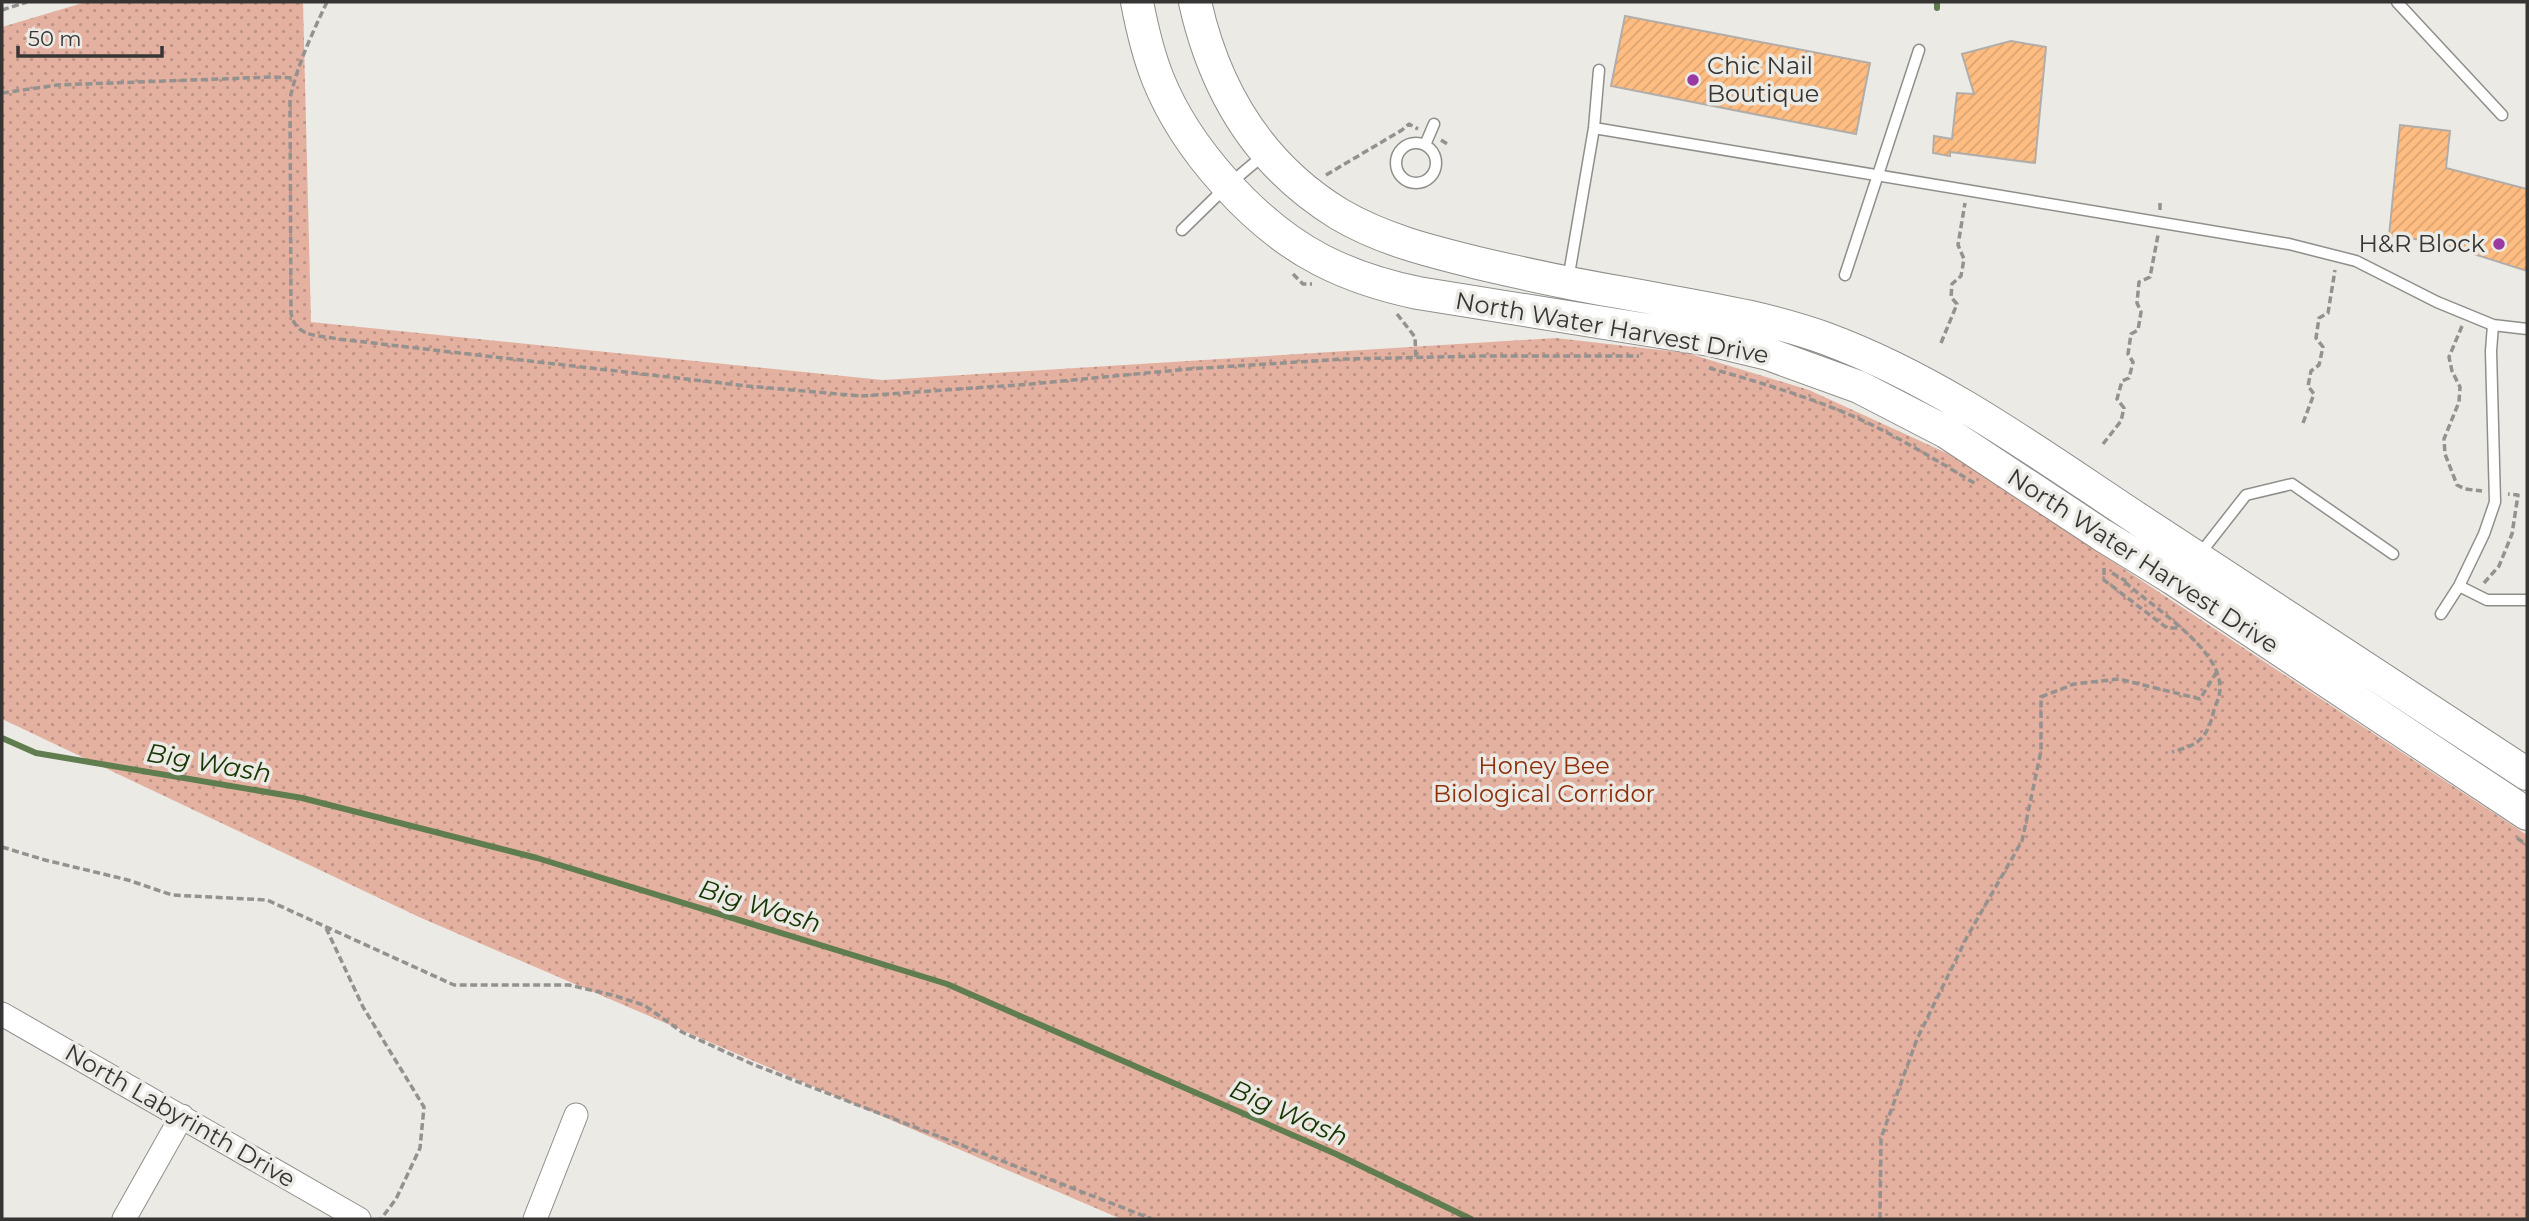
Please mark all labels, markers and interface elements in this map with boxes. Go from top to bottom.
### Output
scale bar [18,14,161,58]
text: 50 m [28,26,82,51]
place label: Chic Nail Boutique [1707,51,1819,108]
marker: Chic Nail Boutique [1685,72,1701,88]
place label: H&R Block [2359,229,2486,258]
marker: H&R Block [2491,236,2507,252]
street label: North Water Harvest Drive [1453,286,1771,369]
street label: North Water Harvest Drive [2002,462,2284,659]
water label: Big Wash [144,736,274,790]
park label: Honey Bee Biological Corridor [1433,751,1655,808]
water label: Big Wash [695,872,825,940]
street label: North Labyrinth Drive [60,1038,301,1193]
water label: Big Wash [1225,1073,1353,1153]

